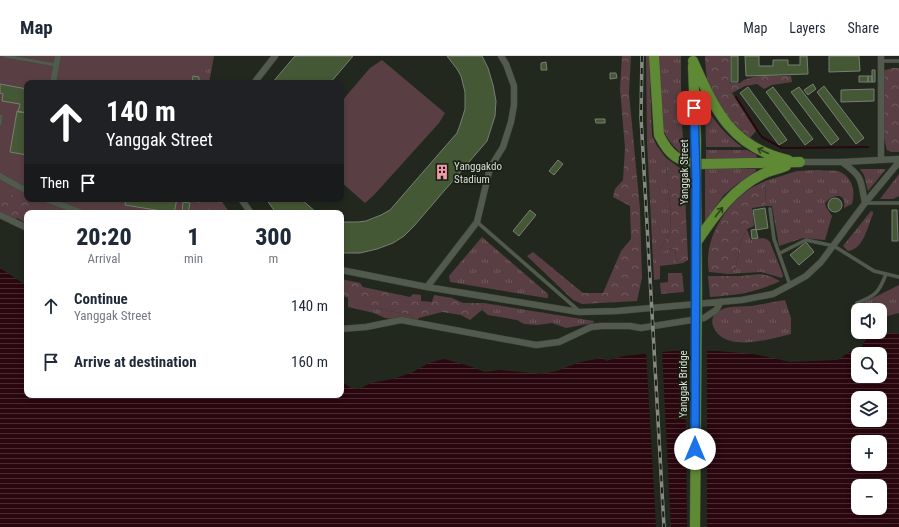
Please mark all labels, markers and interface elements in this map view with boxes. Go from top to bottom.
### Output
text: Map [20,16,53,39]
text: Map [743,20,767,36]
text: Layers [789,20,826,36]
text: Share [848,20,879,36]
pin [677,91,711,125]
text: 140 m [106,95,176,128]
icon: ahead [40,96,92,148]
icon: arrive [683,97,705,119]
text: Yanggak Street [106,129,213,150]
street label: Yanggak Street [678,139,691,205]
one-way arrow [757,147,769,154]
place label: Yanggakdo Stadium [454,160,502,186]
building icon: Yanggakdo Stadium [433,163,451,181]
icon: arrive [77,172,99,194]
text: Then [40,174,69,192]
one-way arrow [715,206,723,217]
text: 20:20 [76,223,132,251]
text: 1 [187,223,200,251]
text: 300 [255,223,292,251]
text: Arrival [87,251,121,266]
text: min [184,251,203,266]
text: m [269,251,278,266]
text: Continue [74,290,128,308]
icon: ahead [40,295,62,317]
text: 140 m [291,297,328,315]
map controls [851,303,887,515]
button: sound [851,303,887,339]
text: Yanggak Street [74,308,151,323]
button: search [851,347,887,383]
street label: Yanggak Bridge [677,350,690,418]
icon: arrive [40,351,62,373]
text: Arrive at destination [74,353,197,371]
text: 160 m [291,353,328,371]
button: layers [851,391,887,427]
position arrow [674,428,716,470]
button: + [851,435,887,471]
button: − [851,479,887,515]

